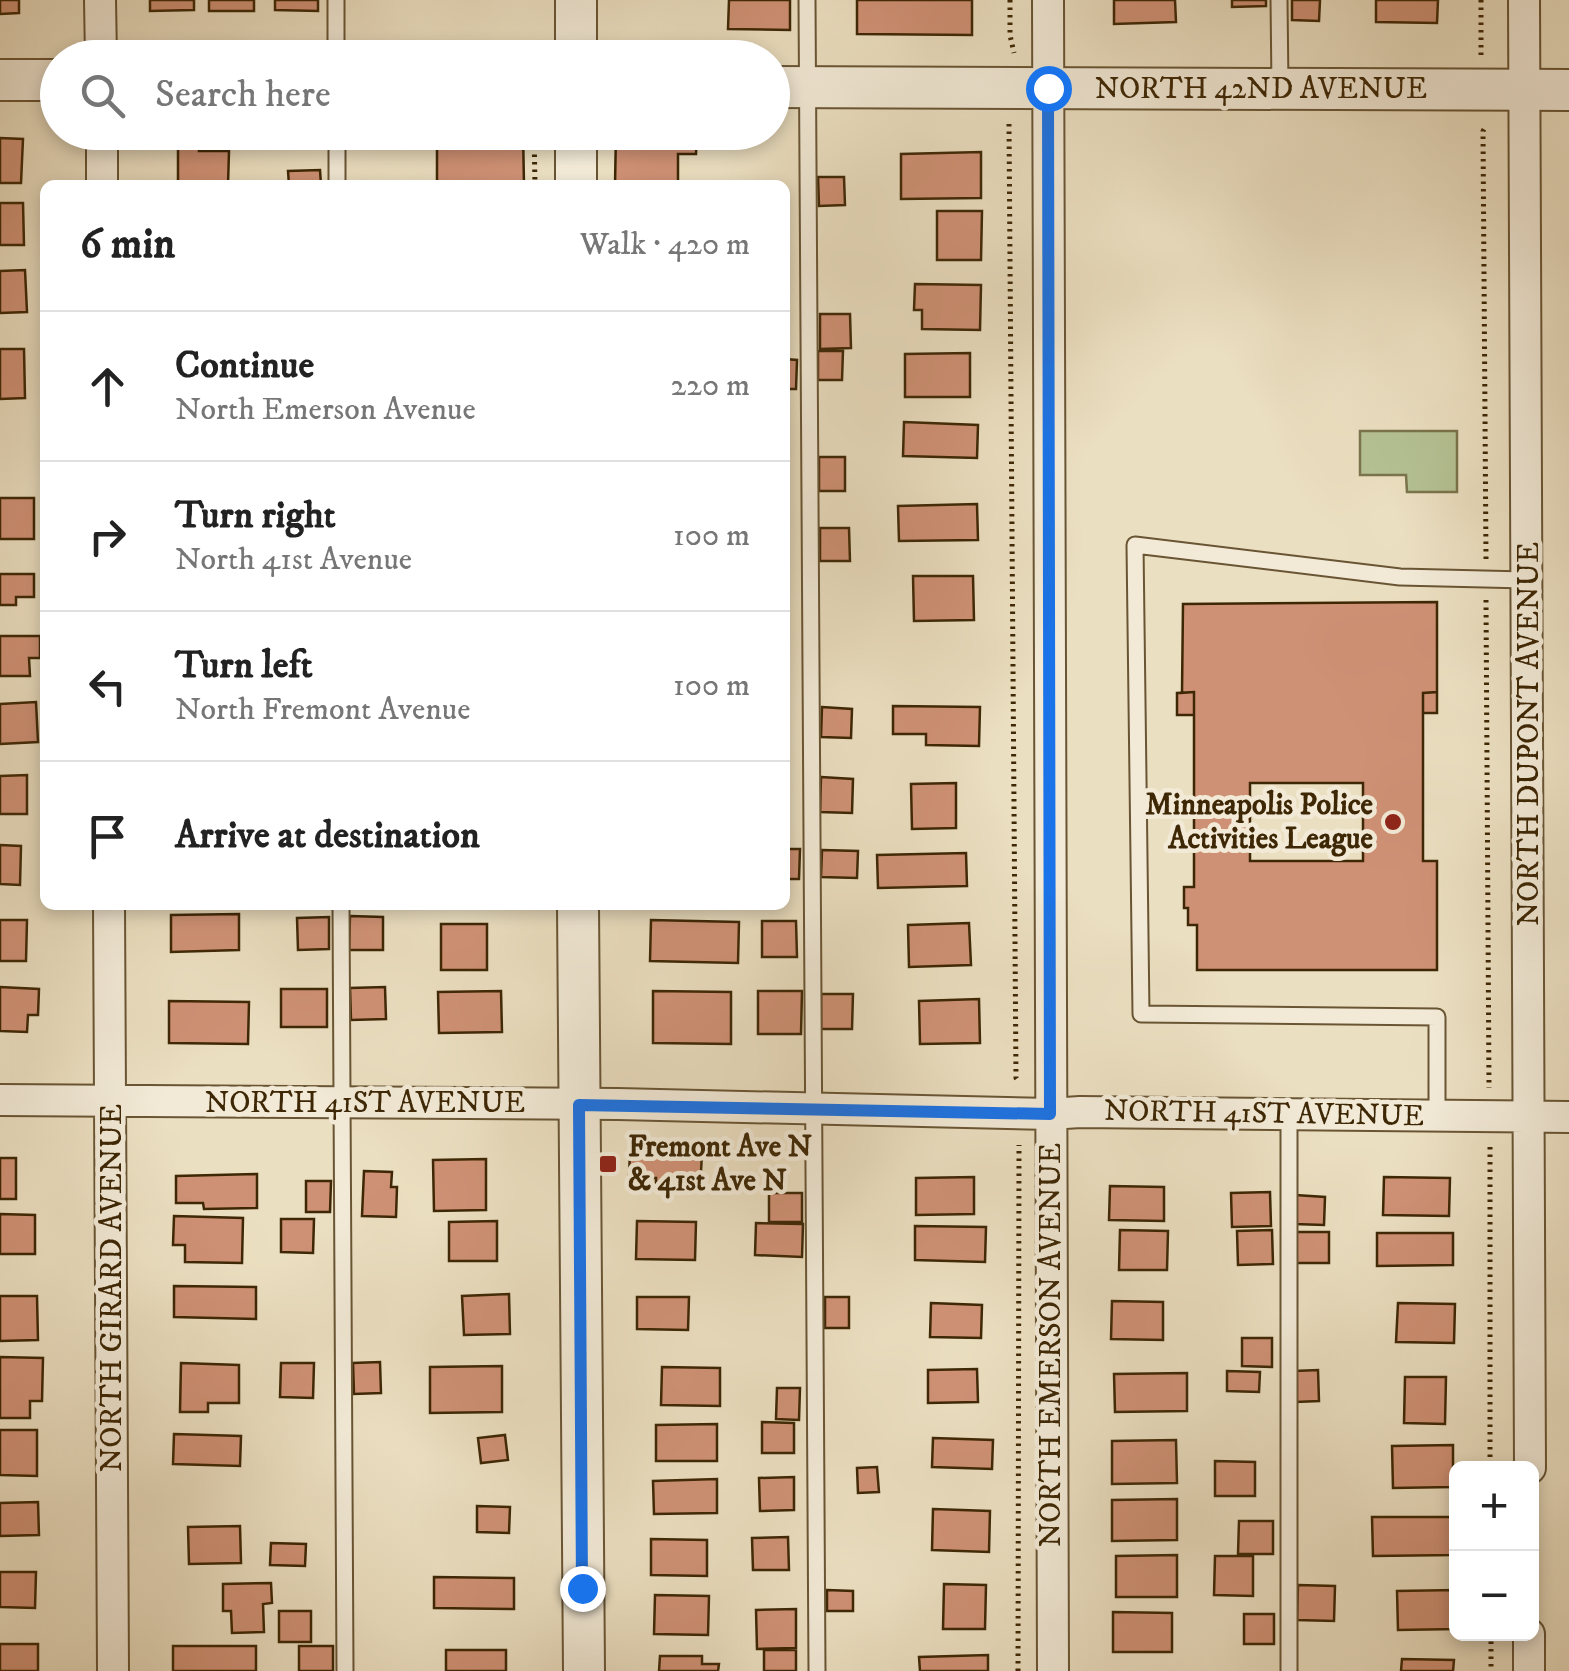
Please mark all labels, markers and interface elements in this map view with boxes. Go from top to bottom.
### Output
search box [40,40,790,150]
route start [1026,66,1072,112]
icon: search [75,68,130,123]
text: Search here [155,71,331,119]
street label: NORTH 42ND AVENUE [1095,71,1427,108]
text: 6 min [80,219,175,271]
text: Walk · 420 m [580,225,750,265]
text: Continue [175,342,314,390]
icon: ahead [80,359,135,414]
text: 220 m [670,366,750,406]
text: North Emerson Avenue [175,390,476,430]
text: Turn right [175,492,336,540]
icon: right [80,509,135,564]
text: 100 m [673,516,750,556]
text: North 41st Avenue [175,540,412,580]
street label: NORTH DUPONT AVENUE [1511,542,1548,926]
text: Turn left [175,642,313,690]
icon: left [80,659,135,714]
text: 100 m [673,666,750,706]
text: North Fremont Avenue [175,690,470,730]
place label: Minneapolis Police Activities League [1145,787,1374,858]
icon: arrive [80,809,135,864]
marker: Minneapolis Police Activities League [1382,811,1404,833]
text: Arrive at destination [175,812,480,860]
street label: NORTH 41ST AVENUE [205,1085,525,1122]
street label: NORTH 41ST AVENUE [1104,1093,1424,1135]
street label: NORTH GIRARD AVENUE [94,1104,131,1472]
place label: Fremont Ave N & 41st Ave N [628,1129,813,1200]
street label: NORTH EMERSON AVENUE [1033,1143,1070,1547]
marker: Fremont Ave N & 41st Ave N [597,1153,619,1175]
map controls [1449,1461,1539,1641]
button: + [1449,1461,1539,1551]
button: − [1449,1551,1539,1641]
route end [560,1566,606,1612]

